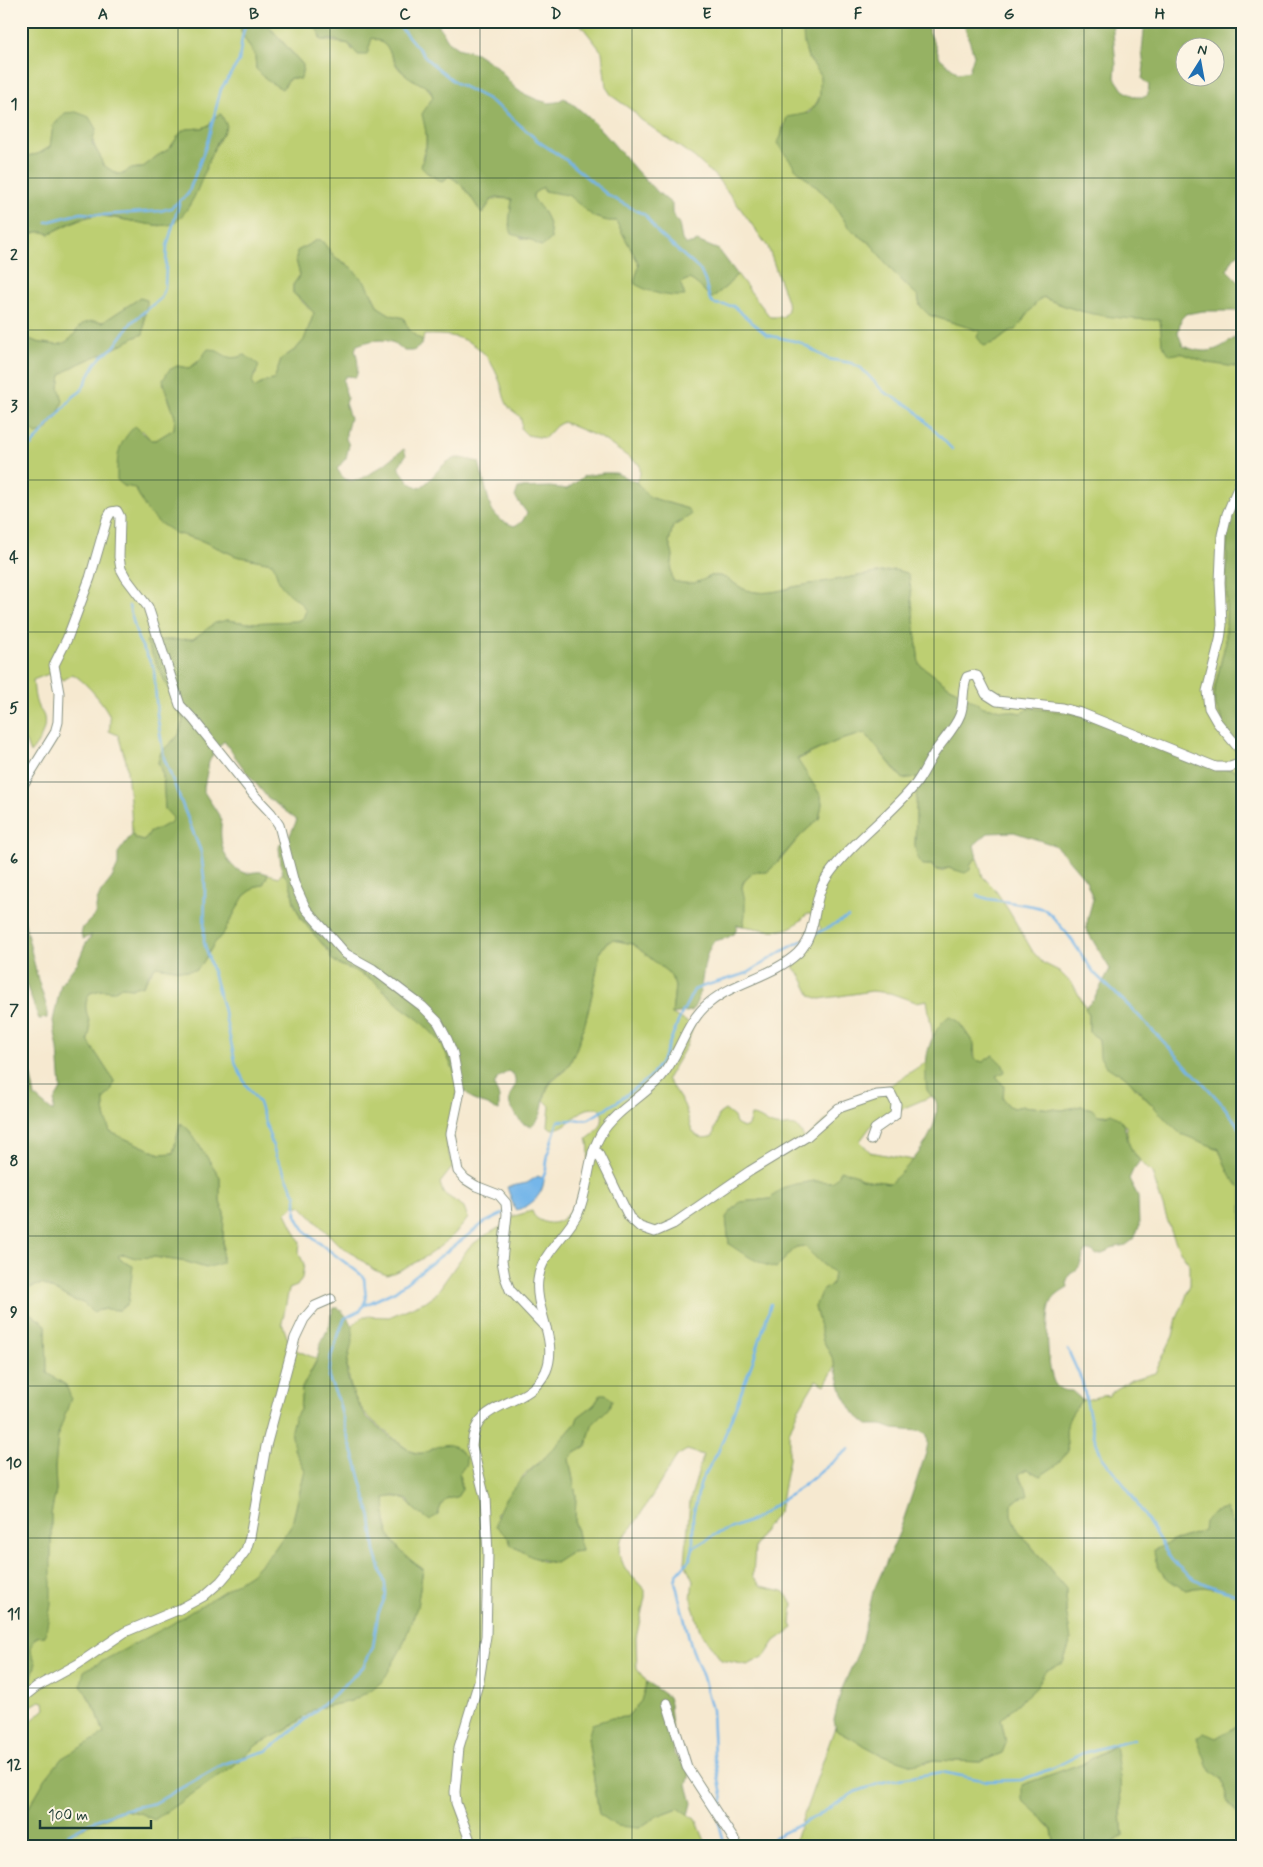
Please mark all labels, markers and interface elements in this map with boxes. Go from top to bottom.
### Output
text: A [98,4,108,25]
text: B [249,4,259,25]
text: C [399,4,411,25]
text: D [550,4,562,25]
text: E [702,4,712,25]
text: F [854,4,863,25]
text: G [1004,4,1015,25]
text: H [1155,4,1166,25]
north arrow [1176,38,1226,88]
text: N [1196,40,1209,60]
text: 1 [10,94,18,115]
text: 2 [10,245,18,266]
text: 3 [10,396,18,417]
text: 4 [9,547,19,568]
text: 5 [9,698,19,719]
text: 6 [10,849,18,870]
text: 7 [9,1000,19,1021]
text: 8 [9,1151,19,1172]
text: 9 [10,1302,18,1323]
text: 10 [6,1453,22,1474]
text: 11 [7,1604,21,1625]
text: 12 [6,1755,22,1776]
scale bar [40,1797,151,1829]
text: 100 m [48,1806,88,1826]

